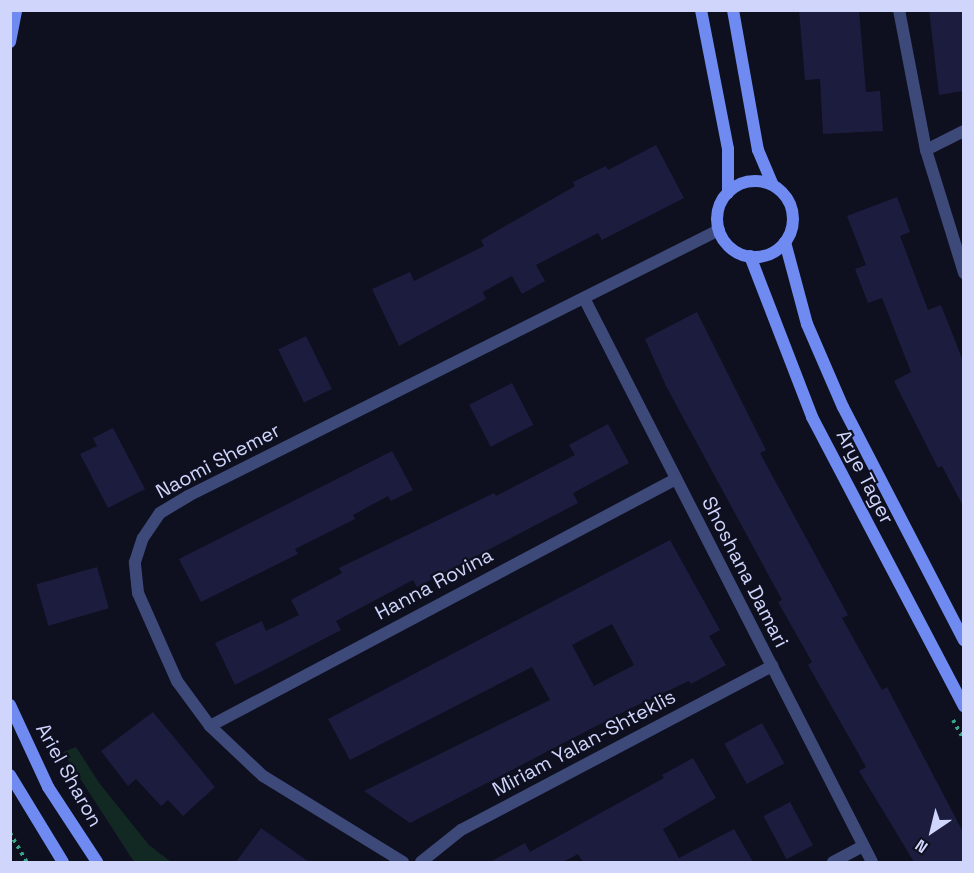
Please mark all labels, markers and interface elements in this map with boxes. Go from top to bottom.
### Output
street label: Naomi Shemer [152,418,284,504]
street label: Arye Tager [831,426,899,528]
street label: Shoshana Damari [697,493,793,651]
street label: Hanna Rovina [371,543,497,625]
street label: Miriam Yalan-Shteklis [488,684,680,802]
street label: Ariel Sharon [31,719,107,831]
north arrow [902,801,962,861]
text: N [911,834,932,858]

